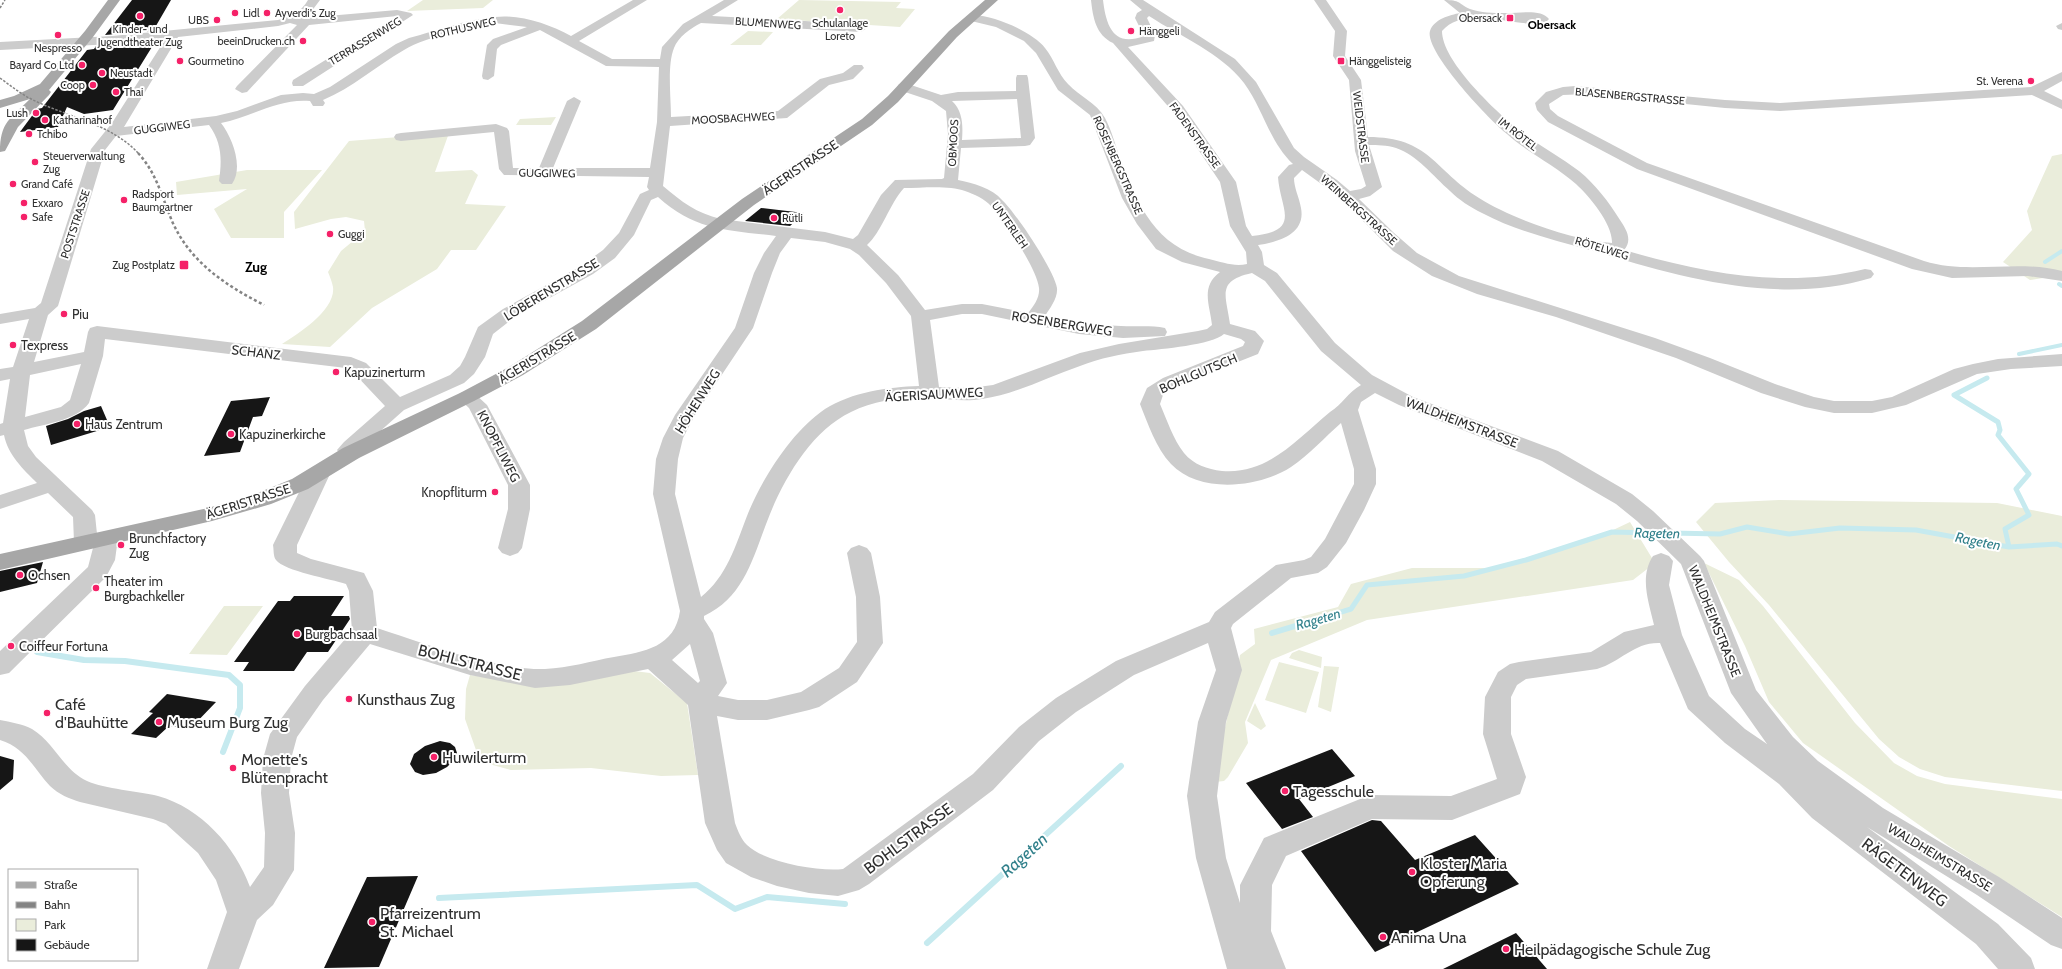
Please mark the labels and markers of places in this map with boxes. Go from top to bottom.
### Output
marker: Schulanlage Loreto [835,5,845,15]
place label: Lidl [243,6,260,20]
place label: Ayverdi's Zug [275,6,336,20]
marker: Lidl [230,8,240,18]
marker: Ayverdi's Zug [262,8,272,18]
marker: Kinder- und Jugendtheater Zug [135,11,145,21]
place label: Obersack [1459,11,1502,25]
place label: UBS [188,13,210,27]
marker: Obersack [1505,13,1515,23]
marker: UBS [212,15,222,25]
place label: Schulanlage Loreto [812,16,868,43]
place label: Kinder- und Jugendtheater Zug [97,22,183,49]
place label: Hänggeli [1139,24,1180,38]
marker: Hänggeli [1126,26,1136,36]
marker: Nespresso [53,30,63,40]
place label: beeinDrucken.ch [217,34,295,48]
marker: beeinDrucken.ch [298,36,308,46]
place label: Nespresso [34,41,82,55]
place label: Gourmetino [188,54,244,68]
place label: Hänggelisteig [1349,54,1412,68]
marker: Gourmetino [175,56,185,66]
marker: Hänggelisteig [1336,56,1346,66]
place label: Bayard Co Ltd [10,58,74,72]
marker: Bayard Co Ltd [77,60,87,70]
place label: Neustadt [110,66,153,80]
marker: Neustadt [97,68,107,78]
place label: St. Verena [1976,74,2024,88]
marker: St. Verena [2026,76,2036,86]
place label: Coop [60,78,85,92]
marker: Coop [88,80,98,90]
place label: Thai [124,85,143,99]
marker: Thai [111,87,121,97]
place label: Lush [6,106,28,120]
marker: Lush [31,108,41,118]
place label: Katharinahof [53,113,113,127]
marker: Katharinahof [40,115,50,125]
place label: Tchibo [37,127,67,141]
marker: Tchibo [24,129,34,139]
place label: Steuerverwaltung Zug [43,149,125,176]
marker: Steuerverwaltung Zug [30,157,40,167]
place label: Grand Café [21,177,73,191]
marker: Grand Café [8,179,18,189]
place label: Radsport Baumgartner [132,187,193,214]
marker: Radsport Baumgartner [119,195,129,205]
place label: Exxaro [32,196,63,210]
marker: Exxaro [19,198,29,208]
place label: Safe [32,210,53,224]
place label: Rütli [782,211,803,225]
marker: Safe [19,212,29,222]
marker: Rütli [769,213,779,223]
place label: Guggi [338,227,365,241]
marker: Guggi [325,229,335,239]
place label: Zug Postplatz [112,258,175,272]
marker: Zug Postplatz [178,259,190,271]
place label: Piu [72,306,89,322]
marker: Piu [59,309,69,319]
place label: Texpress [21,337,69,353]
marker: Texpress [8,340,18,350]
place label: Kapuzinerturm [344,364,425,380]
marker: Kapuzinerturm [331,367,341,377]
place label: Haus Zentrum [85,416,163,432]
marker: Haus Zentrum [72,419,82,429]
place label: Kapuzinerkirche [239,426,326,442]
marker: Kapuzinerkirche [226,429,236,439]
place label: Knopfliturm [421,484,487,500]
marker: Knopfliturm [490,487,500,497]
place label: Brunchfactory Zug [129,530,207,561]
marker: Brunchfactory Zug [116,540,126,550]
place label: Ochsen [28,567,70,583]
marker: Ochsen [15,570,25,580]
place label: Theater im Burgbachkeller [104,573,185,604]
marker: Theater im Burgbachkeller [91,583,101,593]
place label: Burgbachsaal [305,626,377,642]
marker: Burgbachsaal [292,629,302,639]
place label: Coiffeur Fortuna [19,638,109,654]
marker: Coiffeur Fortuna [6,641,16,651]
place label: Kunsthaus Zug [357,690,456,709]
marker: Kunsthaus Zug [344,694,354,704]
place label: Café d'Bauhütte [55,695,128,732]
marker: Café d'Bauhütte [42,708,52,718]
place label: Museum Burg Zug [167,713,289,732]
marker: Museum Burg Zug [154,717,164,727]
place label: Huwilerturm [442,748,526,767]
place label: Monette's Blütenpracht [241,750,328,787]
marker: Huwilerturm [429,752,439,762]
marker: Monette's Blütenpracht [228,763,238,773]
place label: Tagesschule [1293,782,1374,801]
marker: Tagesschule [1280,786,1290,796]
place label: Kloster Maria Opferung [1420,854,1507,891]
marker: Kloster Maria Opferung [1407,867,1417,877]
place label: Pfarreizentrum St. Michael [380,904,481,941]
marker: Pfarreizentrum St. Michael [367,917,377,927]
place label: Anima Una [1391,928,1467,947]
marker: Anima Una [1378,932,1388,942]
place label: Heilpädagogische Schule Zug [1514,940,1711,959]
marker: Heilpädagogische Schule Zug [1501,944,1511,954]

